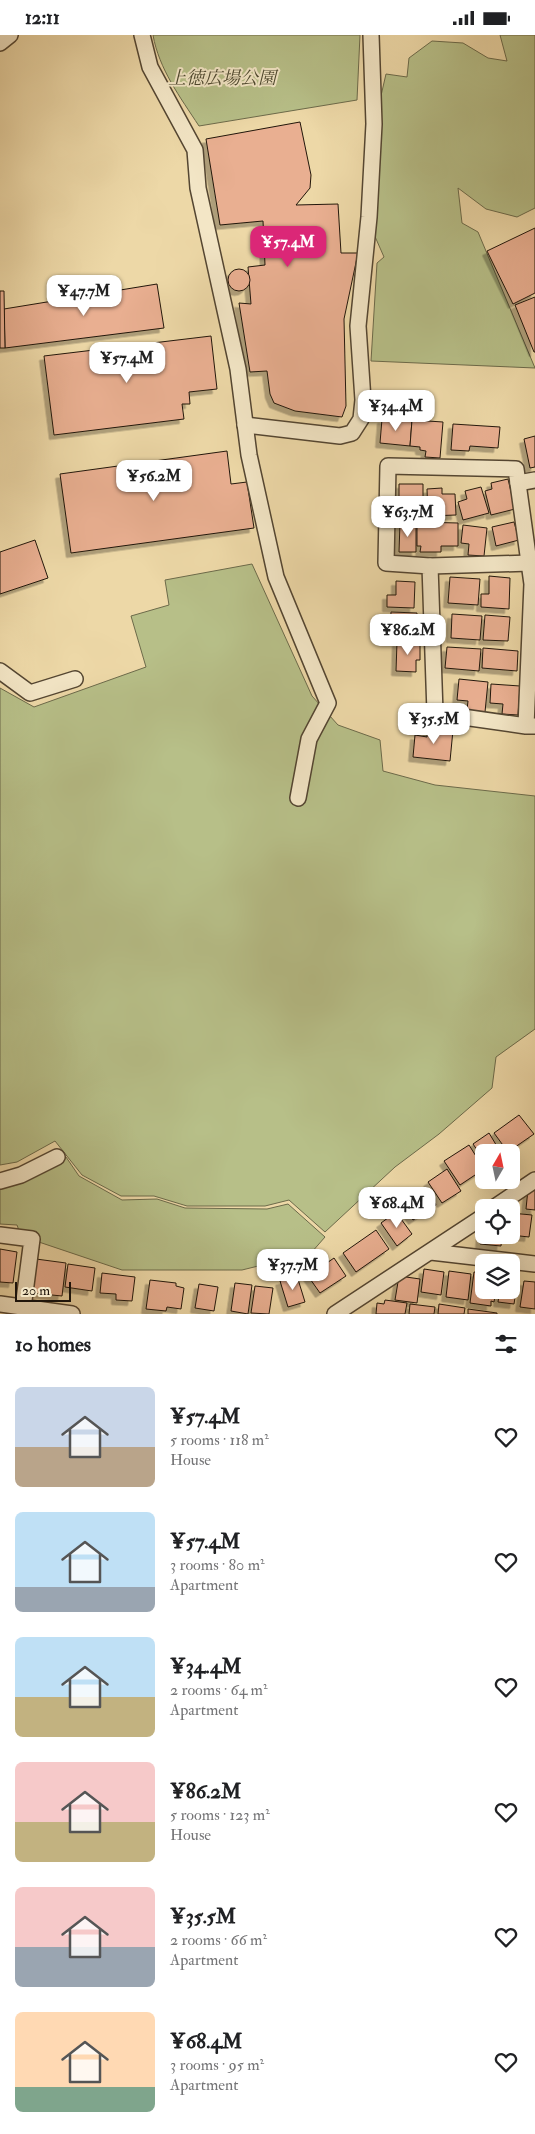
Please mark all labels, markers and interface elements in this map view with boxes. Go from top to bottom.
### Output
text: 12:11 [25,6,60,30]
park label: 上徳広場公園 [168,67,279,90]
pin: ¥57.4M [247,225,329,268]
text: ¥57.4M [261,232,315,252]
pin: ¥47.7M [43,275,125,317]
text: ¥47.7M [58,281,110,301]
pin: ¥57.4M [86,341,168,384]
text: ¥57.4M [100,348,154,368]
pin: ¥34.4M [355,389,437,432]
text: ¥34.4M [369,396,423,416]
pin: ¥56.2M [113,459,195,502]
text: ¥56.2M [127,466,181,486]
pin: ¥63.7M [367,495,449,538]
text: ¥63.7M [382,502,434,522]
pin: ¥86.2M [367,613,449,656]
text: ¥86.2M [381,620,435,640]
pin: ¥35.5M [393,703,475,745]
text: ¥35.5M [409,709,459,729]
north arrow [475,1144,520,1189]
map controls [475,1144,520,1299]
pin: ¥68.4M [356,1187,438,1229]
text: ¥68.4M [369,1193,425,1213]
button: locate [475,1199,520,1244]
pin: ¥37.7M [252,1249,334,1291]
button: layers [475,1254,520,1299]
text: ¥37.7M [268,1255,318,1275]
scale bar [15,1279,71,1302]
text: 20 m [22,1282,50,1299]
icon: filters [492,1330,520,1358]
text: 10 homes [15,1331,91,1358]
text: ¥57.4M [170,1403,240,1430]
icon: home [55,1407,115,1467]
icon: heart [492,1423,520,1451]
text: 5 rooms · 118 m² [170,1430,269,1450]
text: House [170,1450,211,1470]
text: ¥57.4M [170,1528,240,1555]
icon: home [55,1532,115,1592]
icon: heart [492,1548,520,1576]
text: 3 rooms · 80 m² [170,1555,265,1575]
text: Apartment [170,1575,238,1595]
text: ¥34.4M [170,1653,242,1680]
icon: home [55,1657,115,1717]
icon: heart [492,1673,520,1701]
text: 2 rooms · 64 m² [170,1680,268,1700]
text: Apartment [170,1700,238,1720]
text: ¥86.2M [170,1778,241,1805]
icon: home [55,1782,115,1842]
icon: heart [492,1798,520,1826]
text: 5 rooms · 123 m² [170,1805,270,1825]
text: House [170,1825,211,1845]
text: ¥35.5M [170,1903,236,1930]
icon: home [55,1907,115,1967]
icon: heart [492,1923,520,1951]
text: 2 rooms · 66 m² [170,1930,267,1950]
text: Apartment [170,1950,238,1970]
text: ¥68.4M [170,2028,242,2055]
icon: home [55,2032,115,2092]
icon: heart [492,2048,520,2076]
text: 3 rooms · 95 m² [170,2055,264,2075]
text: Apartment [170,2075,238,2095]

